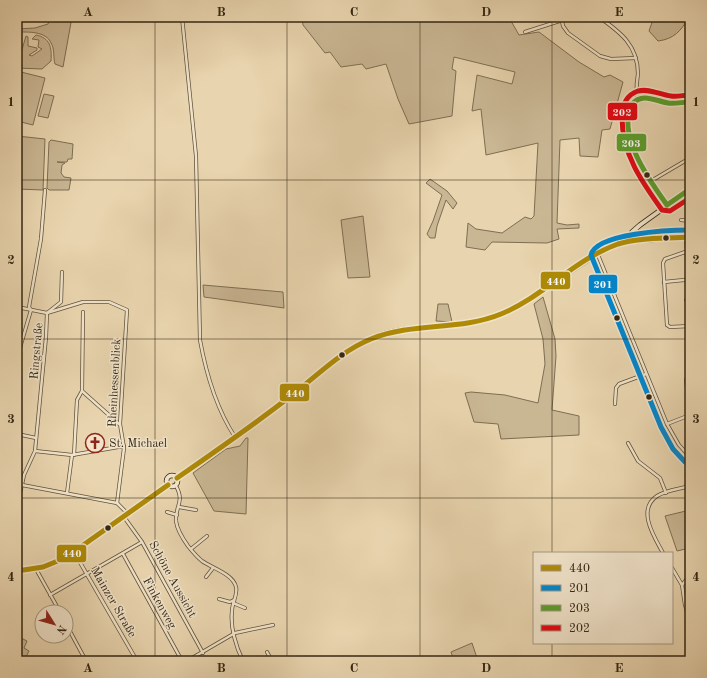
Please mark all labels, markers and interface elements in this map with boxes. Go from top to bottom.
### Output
text: A [83,6,93,19]
text: B [216,6,226,19]
text: C [350,6,358,19]
text: D [481,6,491,19]
text: E [615,6,624,19]
text: 1 [7,96,15,109]
text: 1 [692,96,700,109]
line badge: 202 [607,102,638,121]
text: 202 [612,108,632,119]
line badge: 203 [616,133,647,152]
text: 203 [621,139,641,150]
unlabelled marker [642,170,652,180]
unlabelled marker [661,233,671,243]
text: 2 [7,254,15,267]
text: 2 [692,254,700,267]
line badge: 440 [540,271,571,290]
line badge: 201 [588,274,618,294]
text: 440 [546,277,566,288]
text: 201 [593,280,613,291]
unlabelled marker [612,313,622,323]
street label: Ringstraße [29,322,45,380]
street label: Rheinhessenblick [107,338,123,428]
unlabelled marker [337,350,347,360]
line badge: 440 [279,383,310,402]
text: 440 [285,389,305,400]
unlabelled marker [644,392,654,402]
text: 3 [7,413,15,426]
text: 3 [692,413,700,426]
church icon: St. Michael [84,432,106,454]
place label: St. Michael [109,438,167,450]
unlabelled marker [103,523,113,533]
street label: Schöne Aussicht [146,539,198,620]
line badge: 440 [56,544,87,563]
text: 440 [62,549,82,560]
legend [533,552,673,644]
text: 440 [569,563,590,575]
street label: Mainzer Straße [88,565,138,640]
text: 4 [7,571,15,584]
text: 4 [692,571,700,584]
street label: Finkenweg [140,576,178,632]
text: 201 [569,583,590,595]
text: 203 [569,603,590,615]
north arrow [34,604,74,644]
text: N [54,622,68,636]
text: 202 [569,623,590,635]
text: A [83,662,93,675]
text: B [216,662,226,675]
text: C [350,662,358,675]
text: D [481,662,491,675]
text: E [615,662,624,675]

